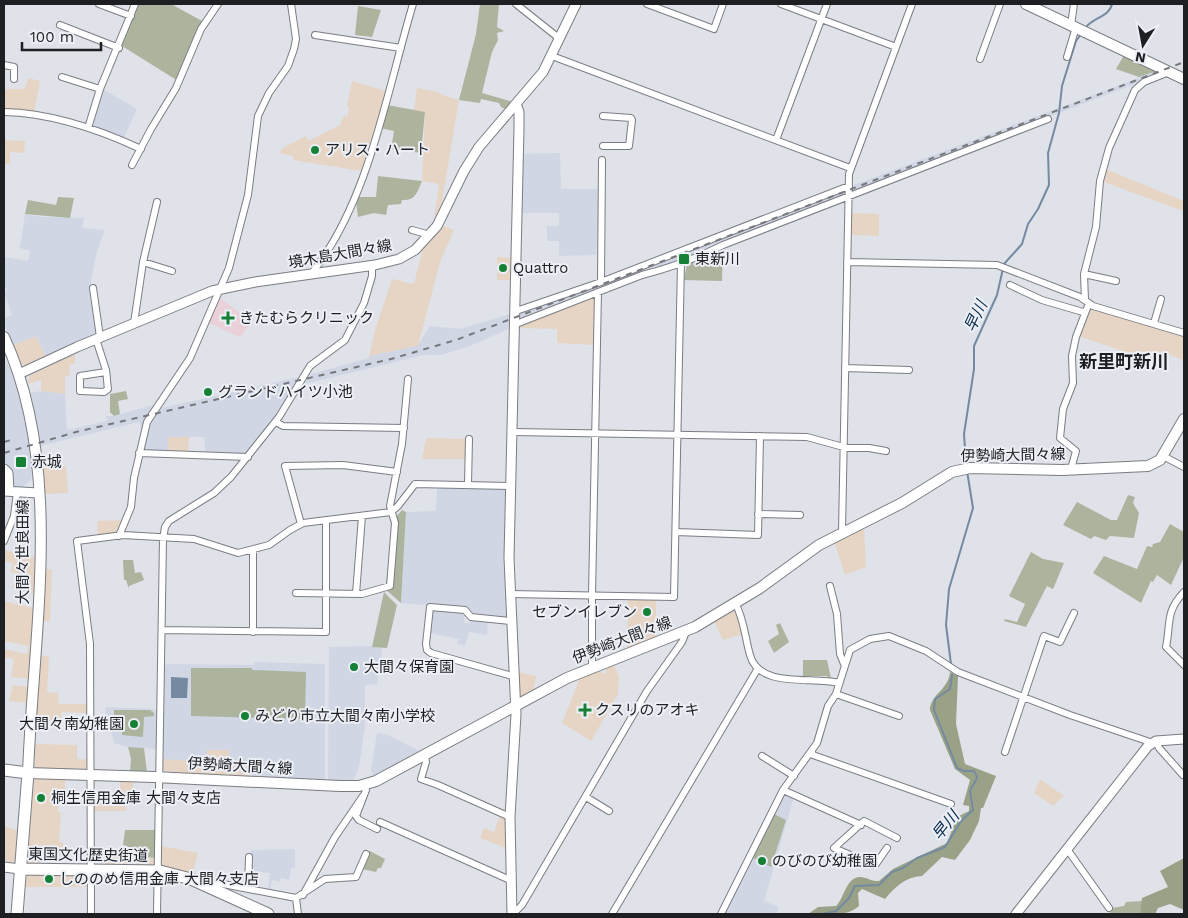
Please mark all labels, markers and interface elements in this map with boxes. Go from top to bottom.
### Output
scale bar [22,20,101,52]
north arrow [1118,20,1168,70]
text: 100 m [30,28,74,46]
text: N [1134,49,1147,67]
place label: アリス・ハート [325,141,430,159]
marker: アリス・ハート [309,144,321,156]
street label: 境木島大間々線 [287,236,393,272]
place label: 東新川 [695,250,740,268]
marker: 東新川 [677,252,691,266]
place label: Quattro [513,259,568,277]
marker: Quattro [497,262,509,274]
water label: 早川 [960,296,992,335]
place label: きたむらクリニック [239,309,374,327]
marker: きたむらクリニック [221,311,235,325]
district label: 新里町新川 [1079,351,1169,372]
place label: グランドハイツ小池 [218,383,353,401]
marker: グランドハイツ小池 [202,386,214,398]
street label: 伊勢崎大間々線 [960,445,1066,465]
place label: 赤城 [32,453,62,471]
marker: 赤城 [14,455,28,469]
street label: 大間々世良田線 [14,499,32,605]
place label: セブンイレブン [532,603,637,621]
marker: セブンイレブン [641,606,653,618]
street label: 伊勢崎大間々線 [570,613,674,667]
place label: 大間々保育園 [364,658,454,676]
marker: 大間々保育園 [348,661,360,673]
place label: クスリのアオキ [595,701,700,719]
marker: クスリのアオキ [579,704,591,716]
place label: みどり市立大間々南小学校 [255,707,435,725]
marker: みどり市立大間々南小学校 [239,710,251,722]
place label: 大間々南幼稚園 [19,715,124,733]
marker: 大間々南幼稚園 [128,718,140,730]
street label: 伊勢崎大間々線 [187,754,293,778]
place label: 桐生信用金庫 大間々支店 [51,789,221,807]
marker: 桐生信用金庫 大間々支店 [35,792,47,804]
water label: 早川 [928,805,964,844]
street label: 東国文化歴史街道 [28,845,148,865]
place label: のびのび幼稚園 [772,852,877,870]
marker: のびのび幼稚園 [756,855,768,867]
place label: しののめ信用金庫 大間々支店 [59,870,259,888]
marker: しののめ信用金庫 大間々支店 [43,873,55,885]

